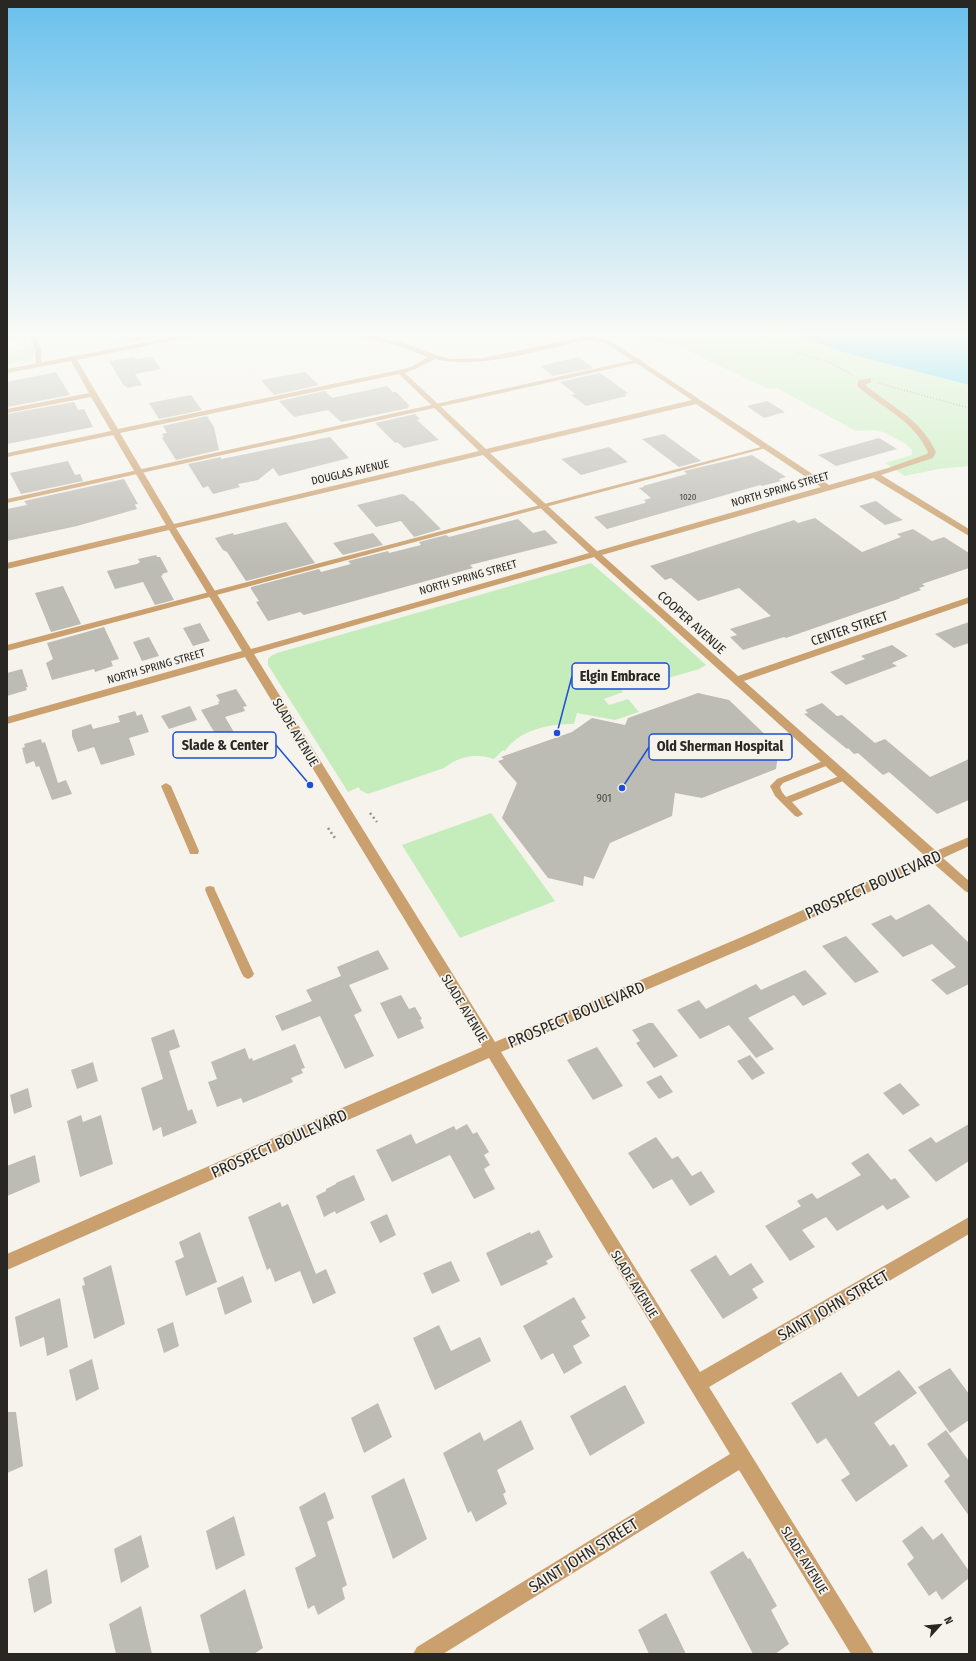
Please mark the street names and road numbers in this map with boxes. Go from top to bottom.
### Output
street label: DOUGLAS AVENUE [310,457,390,488]
street label: NORTH SPRING STREET [730,469,831,510]
street label: NORTH SPRING STREET [418,557,519,598]
street label: COOPER AVENUE [654,588,729,657]
street label: CENTER STREET [809,608,890,649]
street label: NORTH SPRING STREET [106,646,207,687]
street label: SLADE AVENUE [269,695,322,769]
street label: PROSPECT BOULEVARD [802,846,944,923]
street label: SLADE AVENUE [438,971,491,1045]
street label: PROSPECT BOULEVARD [505,977,648,1052]
street label: PROSPECT BOULEVARD [208,1105,350,1182]
street label: SLADE AVENUE [608,1248,661,1321]
street label: SAINT JOHN STREET [774,1266,893,1345]
street label: SAINT JOHN STREET [525,1514,642,1597]
street label: SLADE AVENUE [778,1524,831,1597]

